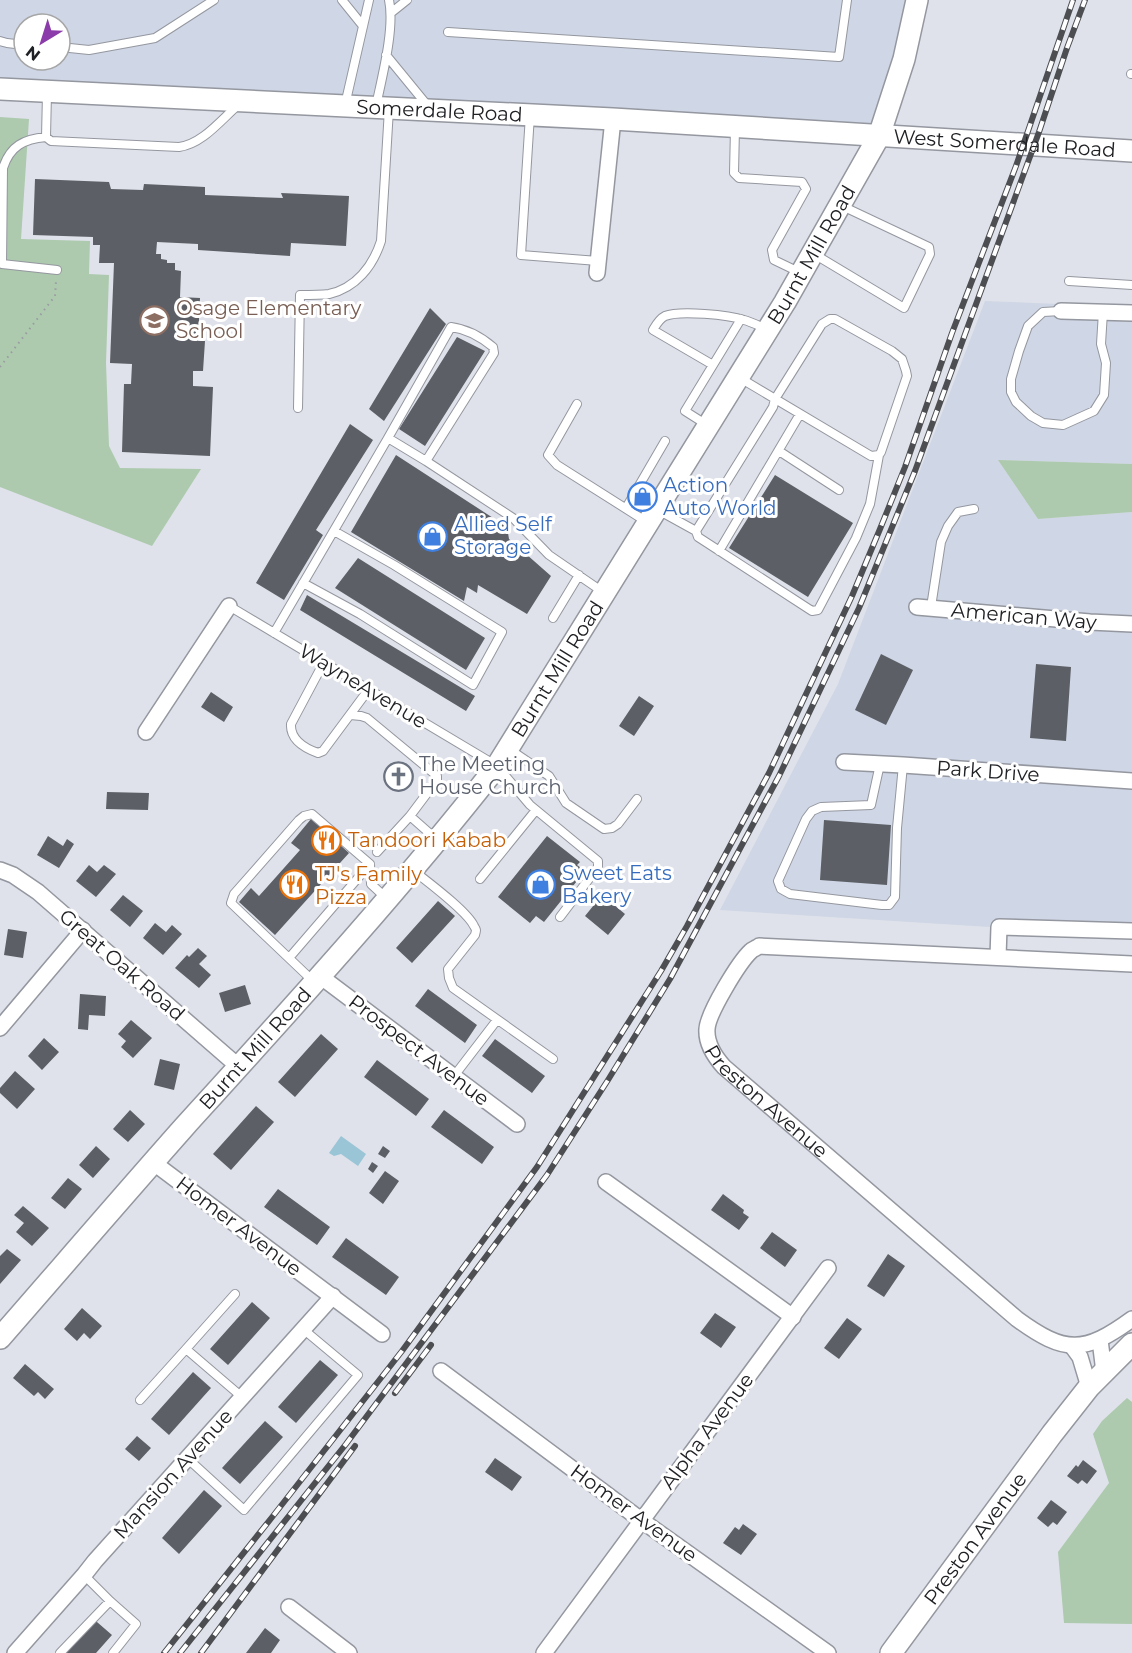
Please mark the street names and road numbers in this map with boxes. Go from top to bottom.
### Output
street label: Somerdale Road [356,94,523,127]
street label: West Somerdale Road [893,124,1116,162]
street label: Burnt Mill Road [762,181,861,329]
street label: Burnt Mill Road [506,596,609,742]
street label: American Way [950,598,1098,634]
street label: WayneAvenue [295,639,431,733]
street label: Park Drive [936,755,1040,787]
street label: Great Oak Road [54,904,190,1026]
street label: Burnt Mill Road [194,982,316,1114]
street label: Prospect Avenue [344,989,494,1111]
street label: Preston Avenue [699,1041,833,1163]
street label: Homer Avenue [172,1171,306,1281]
street label: Alpha Avenue [655,1368,759,1494]
street label: Mansion Avenue [108,1404,238,1544]
street label: Homer Avenue [566,1459,702,1567]
street label: Preston Avenue [919,1468,1032,1609]

